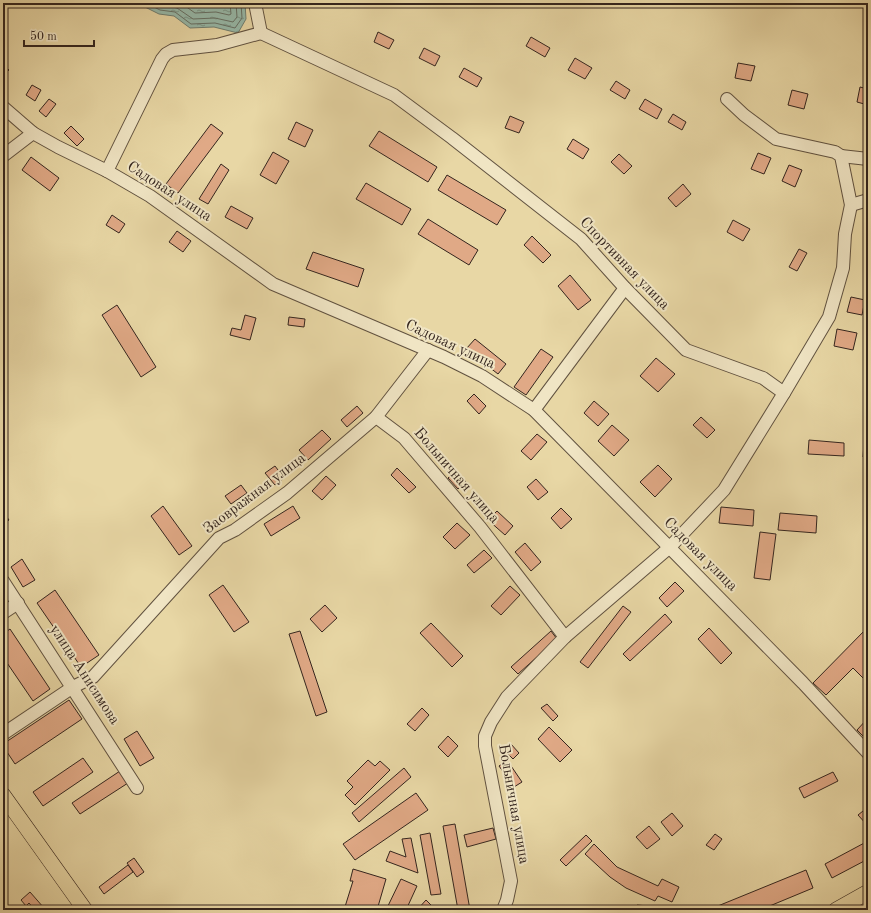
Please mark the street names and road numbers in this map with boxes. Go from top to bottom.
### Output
street label: Садовая улица [124,159,214,225]
street label: Спортивная улица [576,215,672,313]
street label: Садовая улица [403,318,498,373]
street label: Больничная улица [410,425,502,527]
street label: Заовражная улица [201,451,309,537]
street label: Садовая улица [660,515,740,595]
street label: улица Анисимова [46,622,122,728]
street label: Больничная улица [495,743,531,866]

